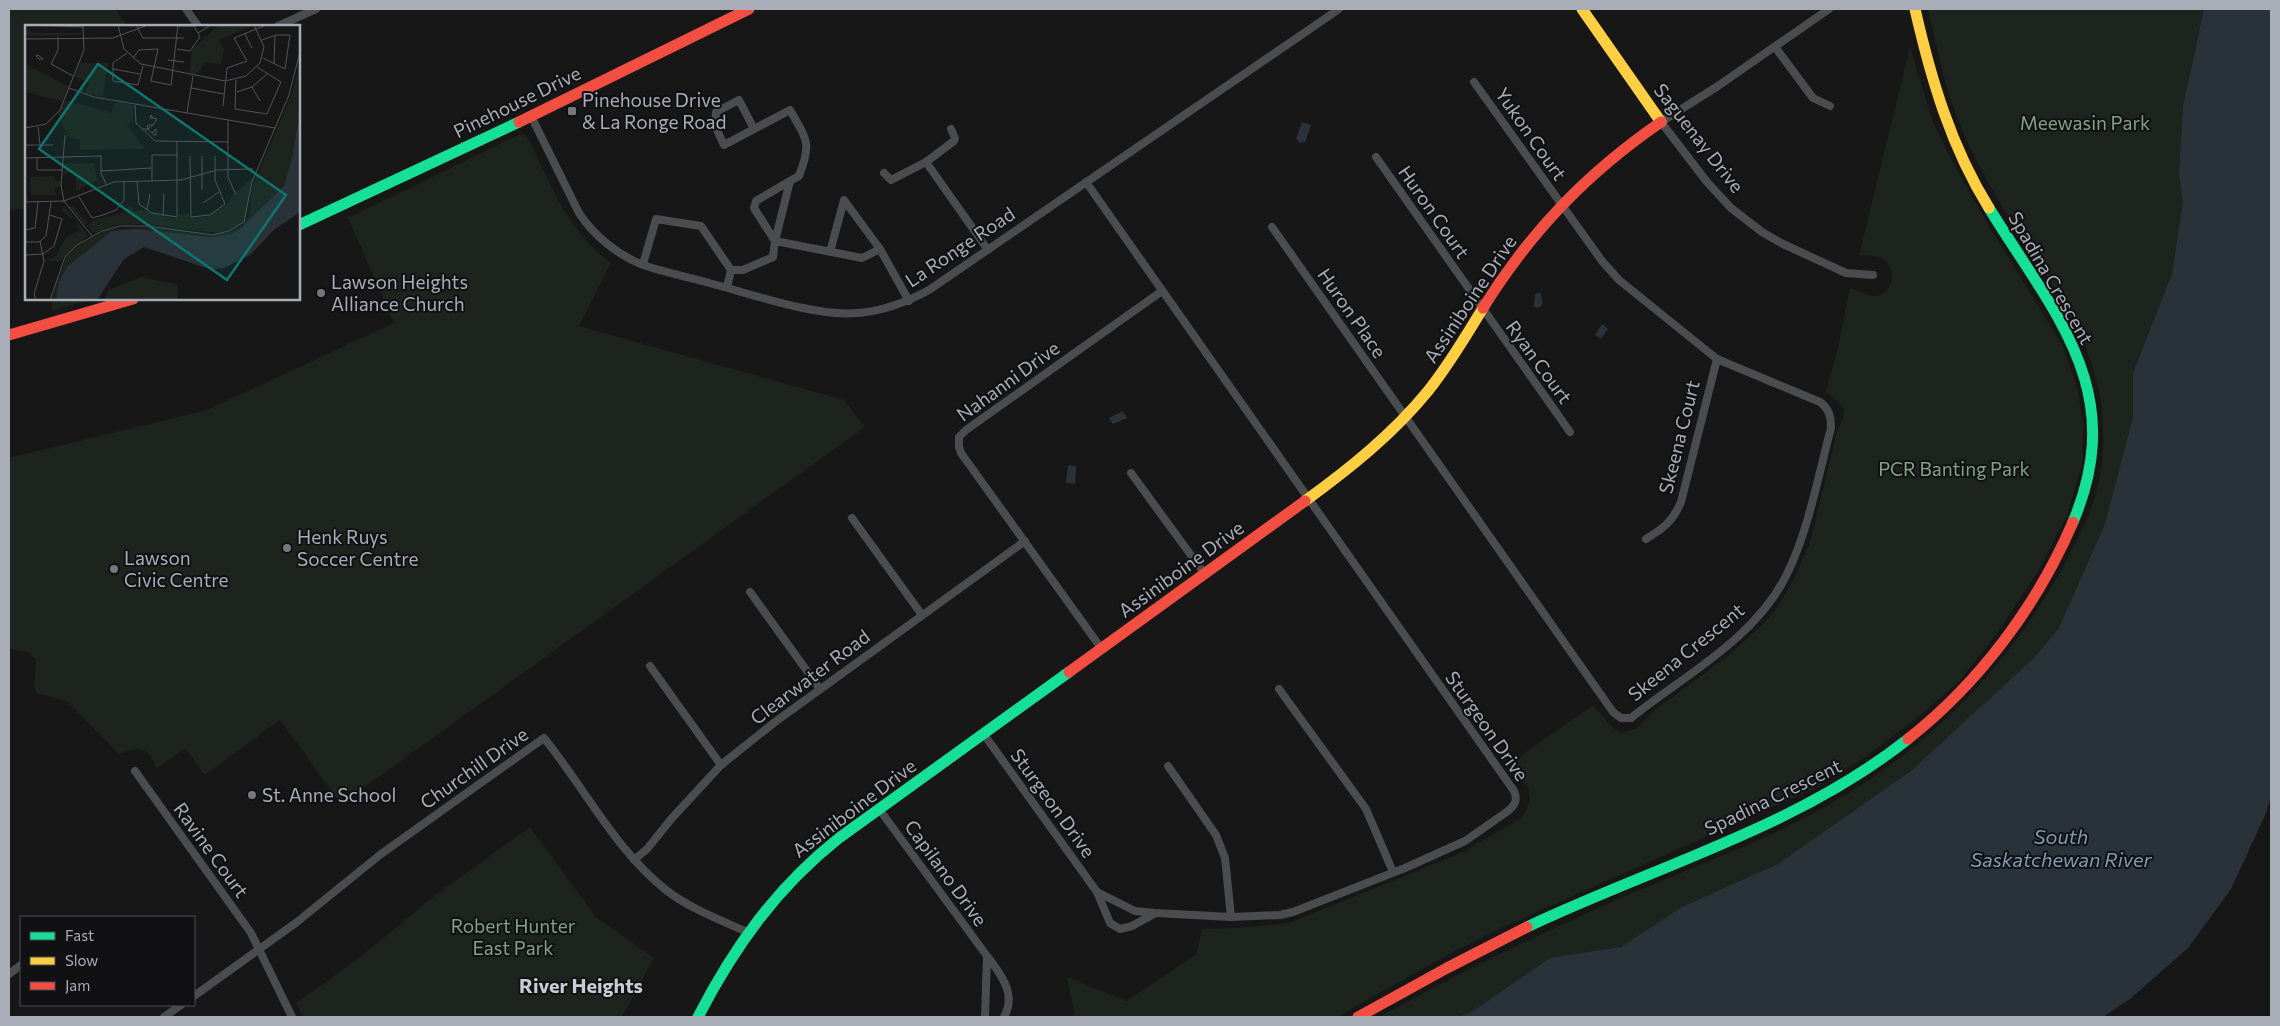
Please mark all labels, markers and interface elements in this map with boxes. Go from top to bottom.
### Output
inset map [25,25,300,300]
street label: Pinehouse Drive [449,61,584,142]
street label: Saguenay Drive [1650,79,1749,197]
street label: Yukon Court [1491,83,1572,185]
place label: Pinehouse Drive & La Ronge Road [582,88,727,133]
marker: Pinehouse Drive & La Ronge Road [566,105,578,117]
park label: Meewasin Park [2020,111,2150,134]
street label: Huron Court [1394,161,1475,263]
street label: La Ronge Road [901,202,1019,292]
street label: Spadina Crescent [2004,207,2099,348]
street label: Assiniboine Drive [1418,231,1521,367]
street label: Huron Place [1313,263,1392,362]
place label: Lawson Heights Alliance Church [331,270,468,315]
marker: Lawson Heights Alliance Church [315,287,327,299]
street label: Ryan Court [1502,316,1577,408]
street label: Nahanni Drive [952,336,1064,426]
street label: Skeena Court [1653,378,1704,496]
park label: PCR Banting Park [1878,457,2030,480]
street label: Assiniboine Drive [1114,516,1248,622]
place label: Henk Ruys Soccer Centre [297,525,419,570]
marker: Henk Ruys Soccer Centre [281,542,293,554]
place label: Lawson Civic Centre [124,546,229,591]
marker: Lawson Civic Centre [108,563,120,575]
street label: Skeena Crescent [1623,598,1748,705]
street label: Clearwater Road [745,624,874,729]
street label: Sturgeon Drive [1441,666,1534,785]
street label: Churchill Drive [415,722,532,813]
street label: Sturgeon Drive [1006,744,1101,862]
street label: Spadina Crescent [1700,753,1845,840]
street label: Assiniboine Drive [787,754,920,862]
place label: St. Anne School [262,783,396,806]
marker: St. Anne School [246,789,258,801]
street label: Ravine Court [169,798,254,902]
street label: Capilano Drive [900,815,993,930]
water label: South Saskatchewan River [1971,824,2152,871]
park label: Robert Hunter East Park [451,914,576,959]
legend [20,916,195,1006]
text: Fast [65,926,94,944]
text: Slow [65,951,98,969]
district label: River Heights [519,973,643,997]
text: Jam [65,976,90,994]

